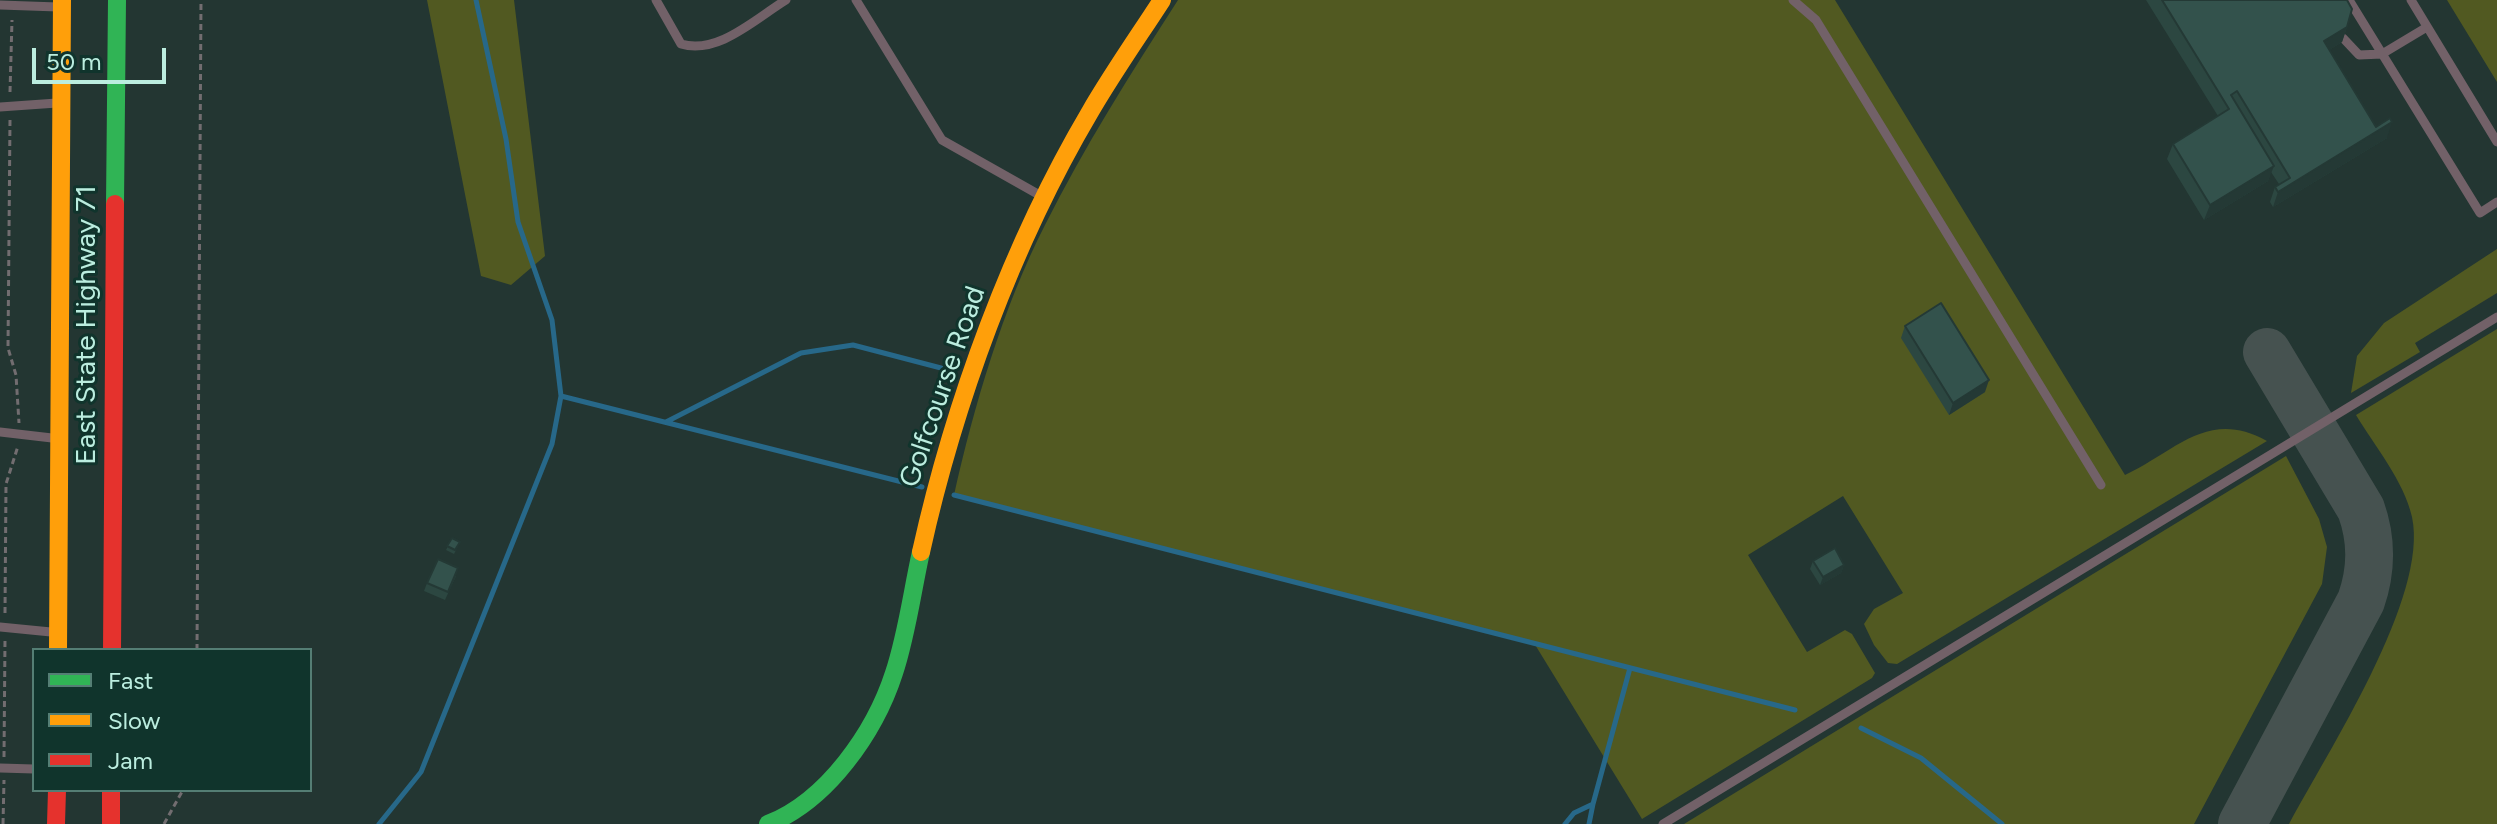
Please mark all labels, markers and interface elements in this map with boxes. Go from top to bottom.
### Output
scale bar [36,32,170,82]
text: 50 m [46,47,102,76]
street label: East State Highway 71 [70,185,104,465]
street label: Golfcourse Road [893,282,993,492]
legend [32,648,312,792]
text: Fast [108,666,153,695]
text: Slow [108,706,160,735]
text: Jam [108,746,153,775]

